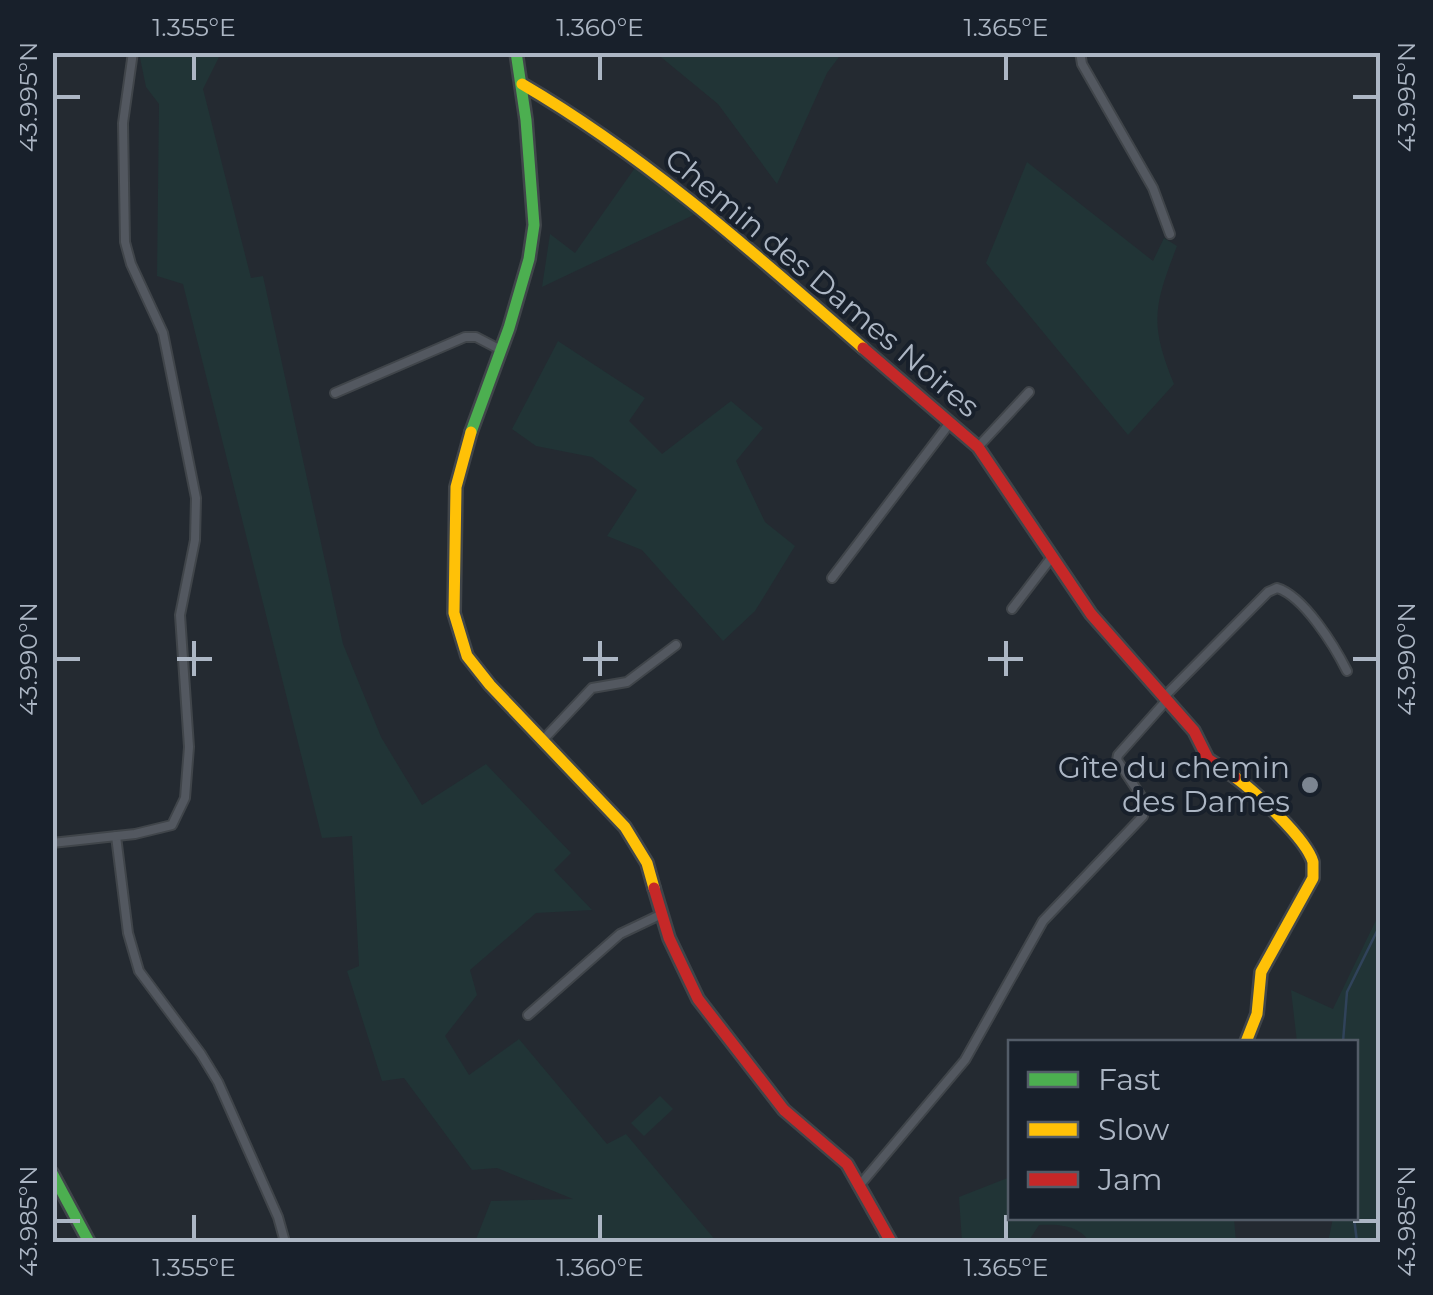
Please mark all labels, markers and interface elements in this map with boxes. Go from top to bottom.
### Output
text: 1.355°E [152,12,236,42]
text: 1.360°E [556,12,644,42]
text: 1.365°E [964,12,1048,42]
text: 43.995°N [13,42,43,152]
text: 43.995°N [1391,42,1421,152]
street label: Chemin des Dames Noires [657,140,987,425]
text: 43.990°N [13,602,43,716]
text: 43.990°N [1391,602,1421,716]
place label: Gîte du chemin des Dames [1058,749,1290,820]
marker: Gîte du chemin des Dames [1299,774,1321,796]
legend [1008,1040,1358,1220]
text: Fast [1098,1061,1161,1098]
text: Slow [1098,1111,1170,1148]
text: Jam [1097,1161,1163,1198]
text: 43.985°N [13,1165,43,1277]
text: 43.985°N [1391,1165,1421,1277]
text: 1.355°E [152,1252,236,1282]
text: 1.360°E [556,1252,644,1282]
text: 1.365°E [964,1252,1048,1282]

